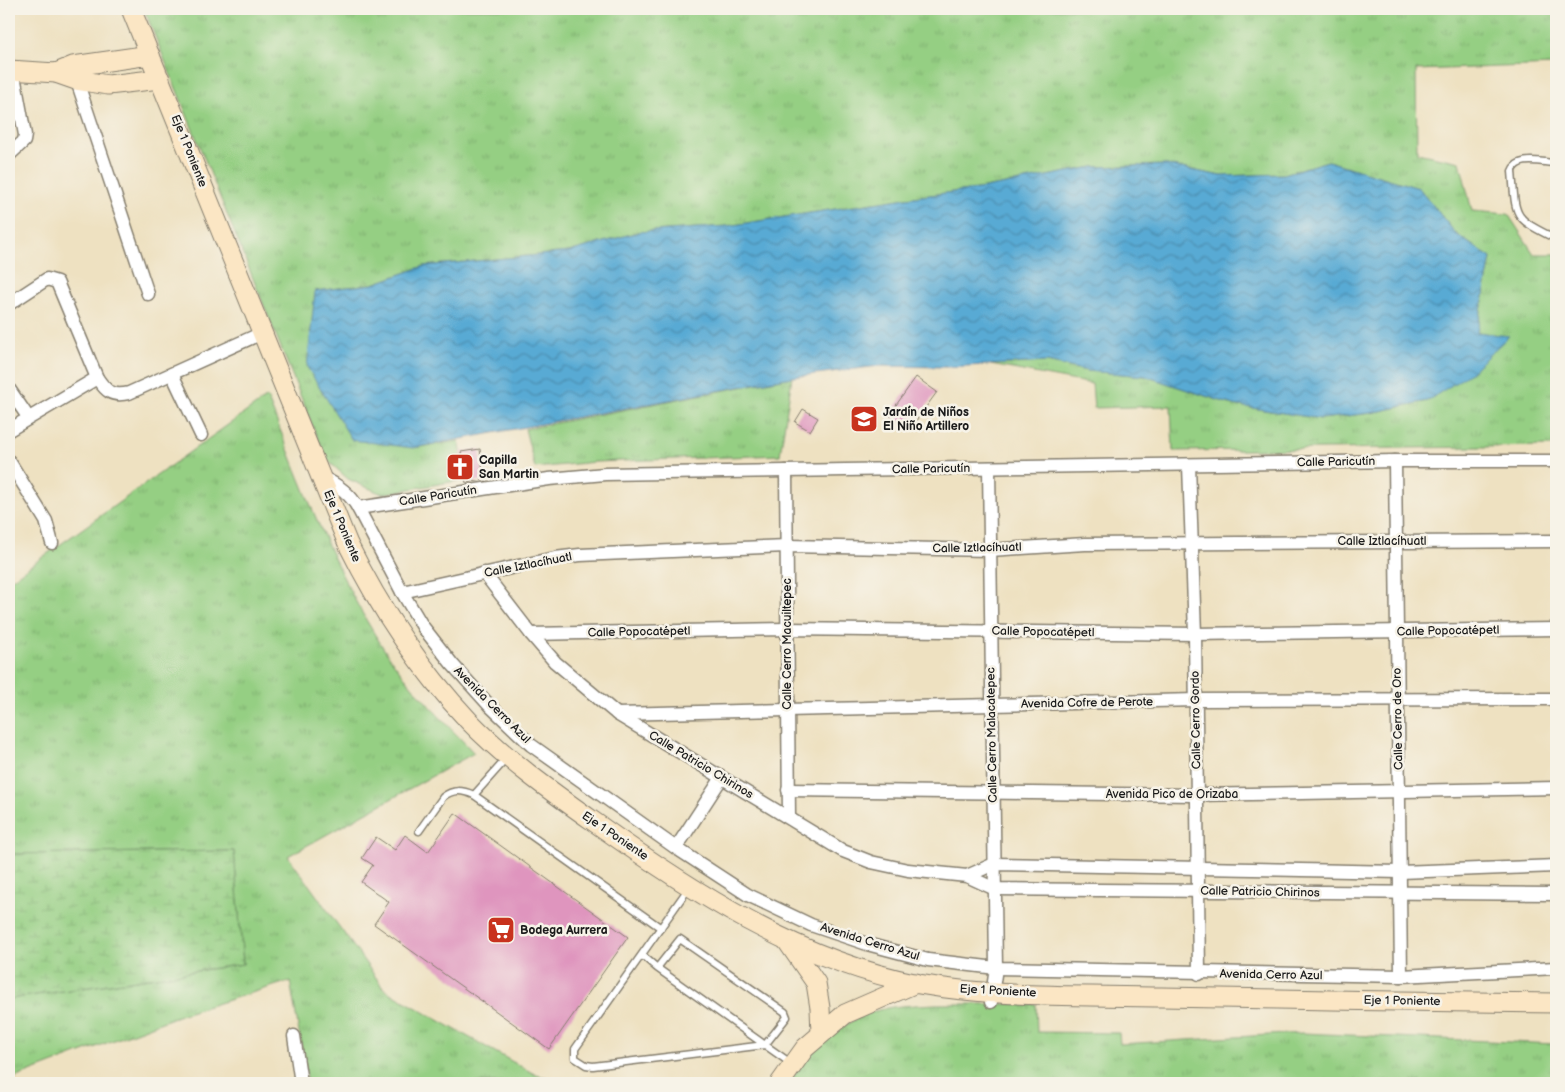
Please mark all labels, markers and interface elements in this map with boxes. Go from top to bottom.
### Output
street label: Eje 1 Poniente [168,113,210,189]
school or university icon: Jardín de Niños El Niño Artillero [849,404,879,434]
place label: Jardín de Niños El Niño Artillero [883,405,969,434]
church icon: Capilla San Martin [445,452,475,482]
place label: Capilla San Martin [479,453,539,482]
street label: Calle Paricutín [1297,454,1376,470]
street label: Calle Paricutín [892,461,971,477]
street label: Calle Paricutín [398,482,478,510]
street label: Eje 1 Poniente [320,488,364,564]
street label: Calle Iztlacíhuatl [1337,534,1427,549]
street label: Calle Iztlacíhuatl [932,540,1022,556]
street label: Calle Iztlacíhuatl [483,549,573,581]
street label: Calle Cerro Macuiltepec [780,578,795,710]
street label: Calle Popocatépetl [1396,623,1500,639]
street label: Calle Popocatépetl [587,624,691,640]
street label: Calle Popocatépetl [991,624,1095,640]
street label: Avenida Cerro Azul [450,663,534,747]
street label: Calle Cerro Malacatepec [983,667,1001,803]
street label: Calle Cerro de Oro [1390,668,1406,770]
street label: Calle Cerro Gordo [1188,670,1204,769]
street label: Avenida Cofre de Perote [1021,694,1153,712]
street label: Calle Patricio Chirinos [646,728,756,802]
street label: Avenida Pico de Orizaba [1106,787,1238,802]
street label: Eje 1 Poniente [579,808,651,864]
street label: Calle Patricio Chirinos [1200,883,1320,901]
supermarket icon: Bodega Aurrera [486,915,516,945]
street label: Avenida Cerro Azul [819,920,921,964]
place label: Bodega Aurrera [520,923,608,938]
street label: Avenida Cerro Azul [1219,967,1323,983]
street label: Eje 1 Poniente [959,982,1037,1000]
street label: Eje 1 Poniente [1363,993,1441,1009]

